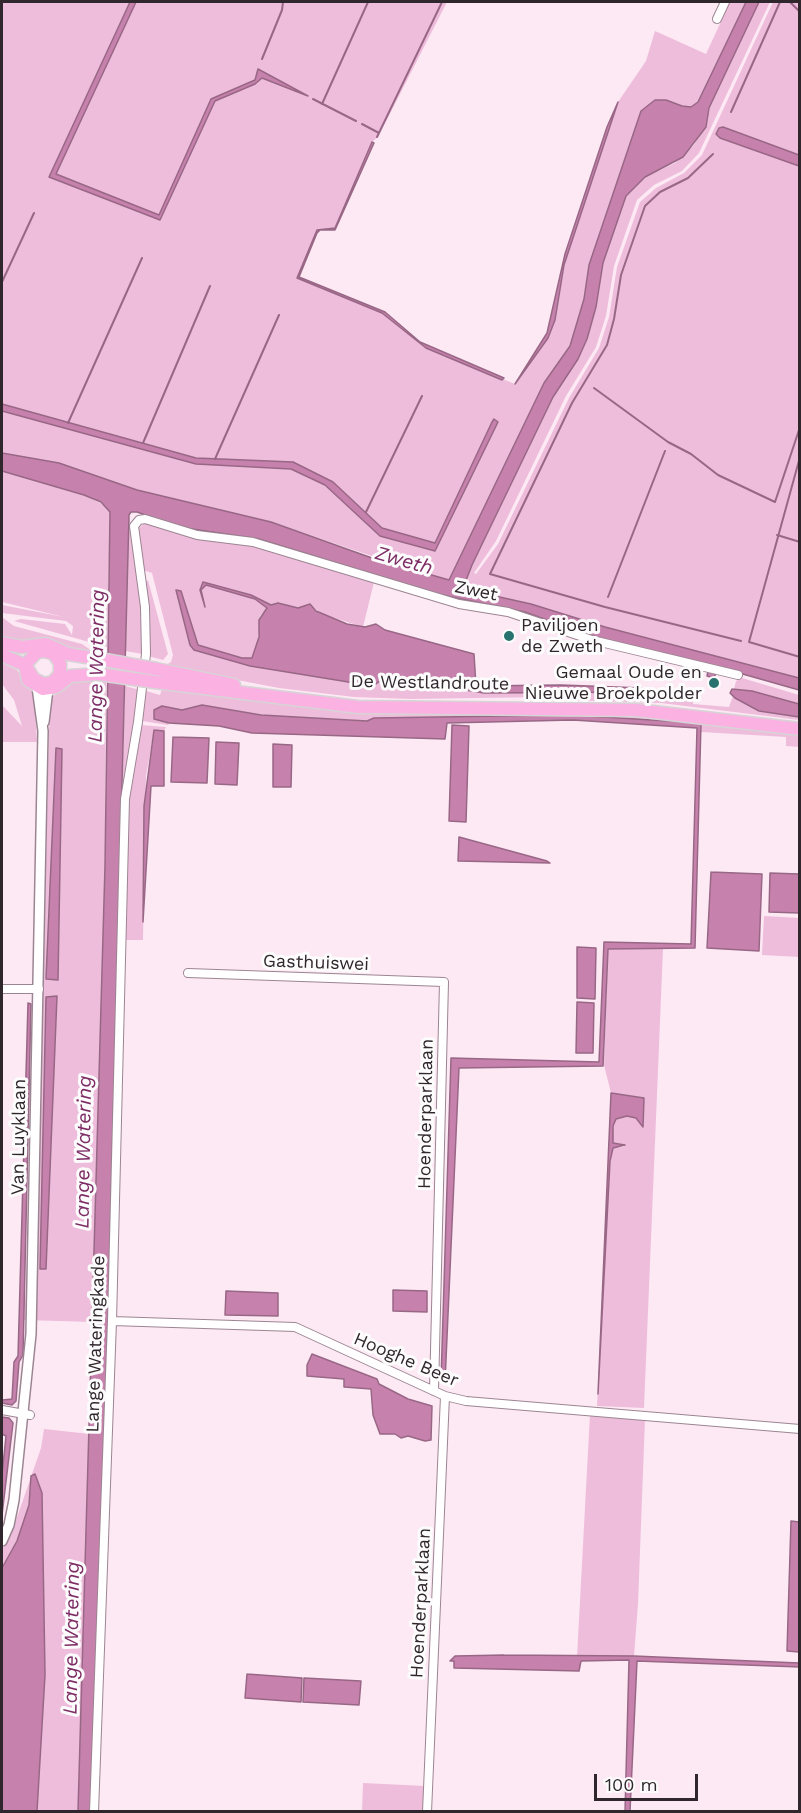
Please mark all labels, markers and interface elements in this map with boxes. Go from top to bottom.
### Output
water label: Zweth [373,541,435,581]
street label: Zwet [453,576,499,606]
water label: Lange Watering [84,589,110,743]
place label: Paviljoen de Zweth [521,615,603,658]
marker: Paviljoen de Zweth [502,629,516,643]
place label: Gemaal Oude en Nieuwe Broekpolder [524,662,702,704]
street label: De Westlandroute [351,671,509,695]
marker: Gemaal Oude en Nieuwe Broekpolder [707,676,721,690]
street label: Gasthuiswei [263,950,369,976]
street label: Hoenderparklaan [414,1039,438,1189]
water label: Lange Watering [71,1075,97,1229]
street label: Van Luyklaan [7,1079,31,1195]
street label: Lange Wateringkade [82,1255,110,1433]
street label: Hooghe Beer [350,1328,462,1392]
street label: Hoenderparklaan [406,1527,436,1679]
water label: Lange Watering [59,1561,85,1715]
scale bar [597,1762,700,1800]
text: 100 m [605,1774,658,1795]

